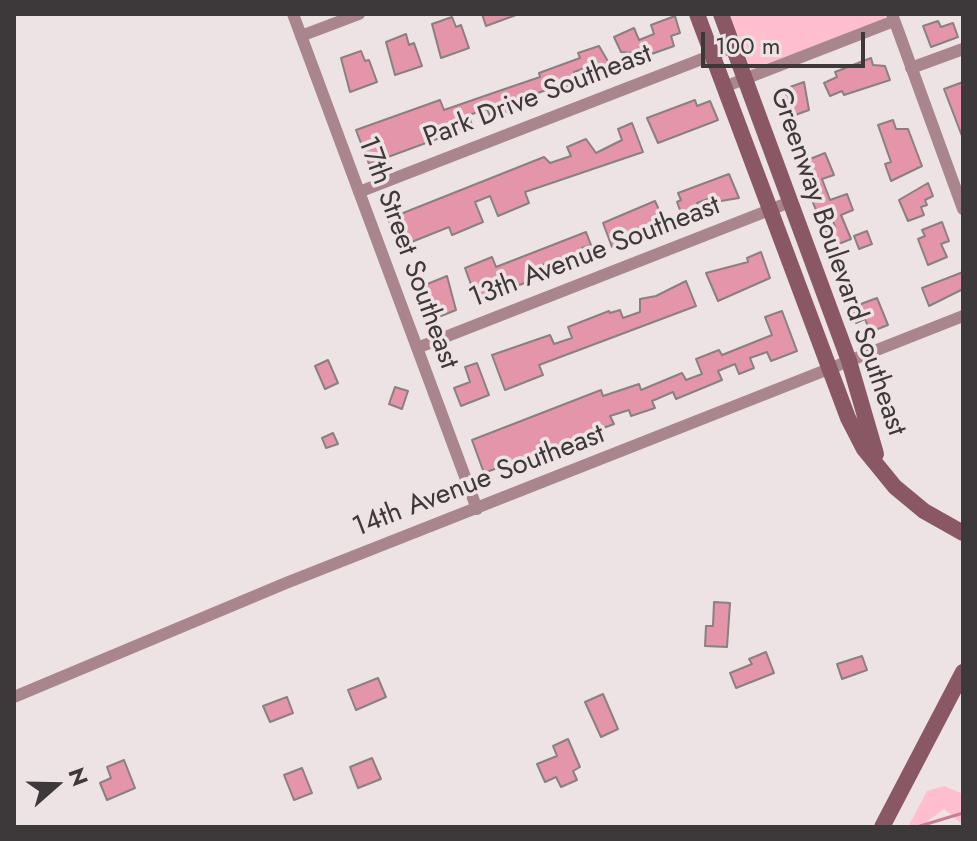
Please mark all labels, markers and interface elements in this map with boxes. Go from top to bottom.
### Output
scale bar [705,16,869,66]
text: 100 m [715,28,781,63]
street label: Park Drive Southeast [419,38,657,156]
street label: Greenway Boulevard Southeast [762,84,912,440]
street label: 17th Street Southeast [349,132,465,374]
street label: 13th Avenue Southeast [465,190,725,316]
street label: 14th Avenue Southeast [348,418,610,546]
north arrow [16,745,96,825]
text: N [61,763,97,790]

